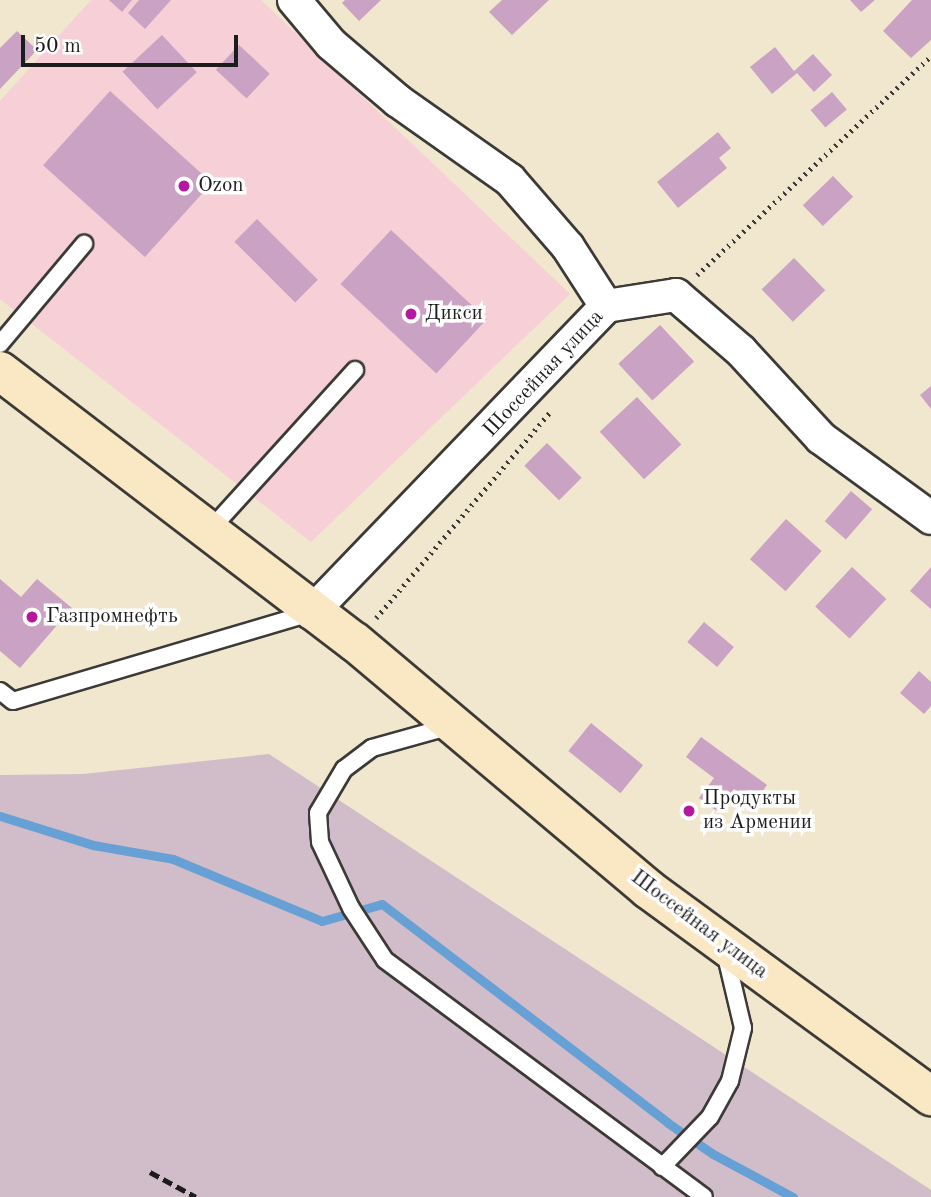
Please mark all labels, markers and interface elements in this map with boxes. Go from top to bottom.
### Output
scale bar [24,21,242,65]
text: 50 m [34,36,81,57]
place label: Ozon [198,173,244,199]
marker: Ozon [176,178,192,194]
place label: Дикси [425,301,483,327]
street label: Шоссейная улица [478,305,610,443]
marker: Дикси [403,306,419,322]
place label: Газпромнефть [46,604,178,630]
marker: Газпромнефть [24,609,40,625]
place label: Продукты из Армении [703,786,812,836]
marker: Продукты из Армении [681,803,697,819]
street label: Шоссейная улица [625,865,773,985]

